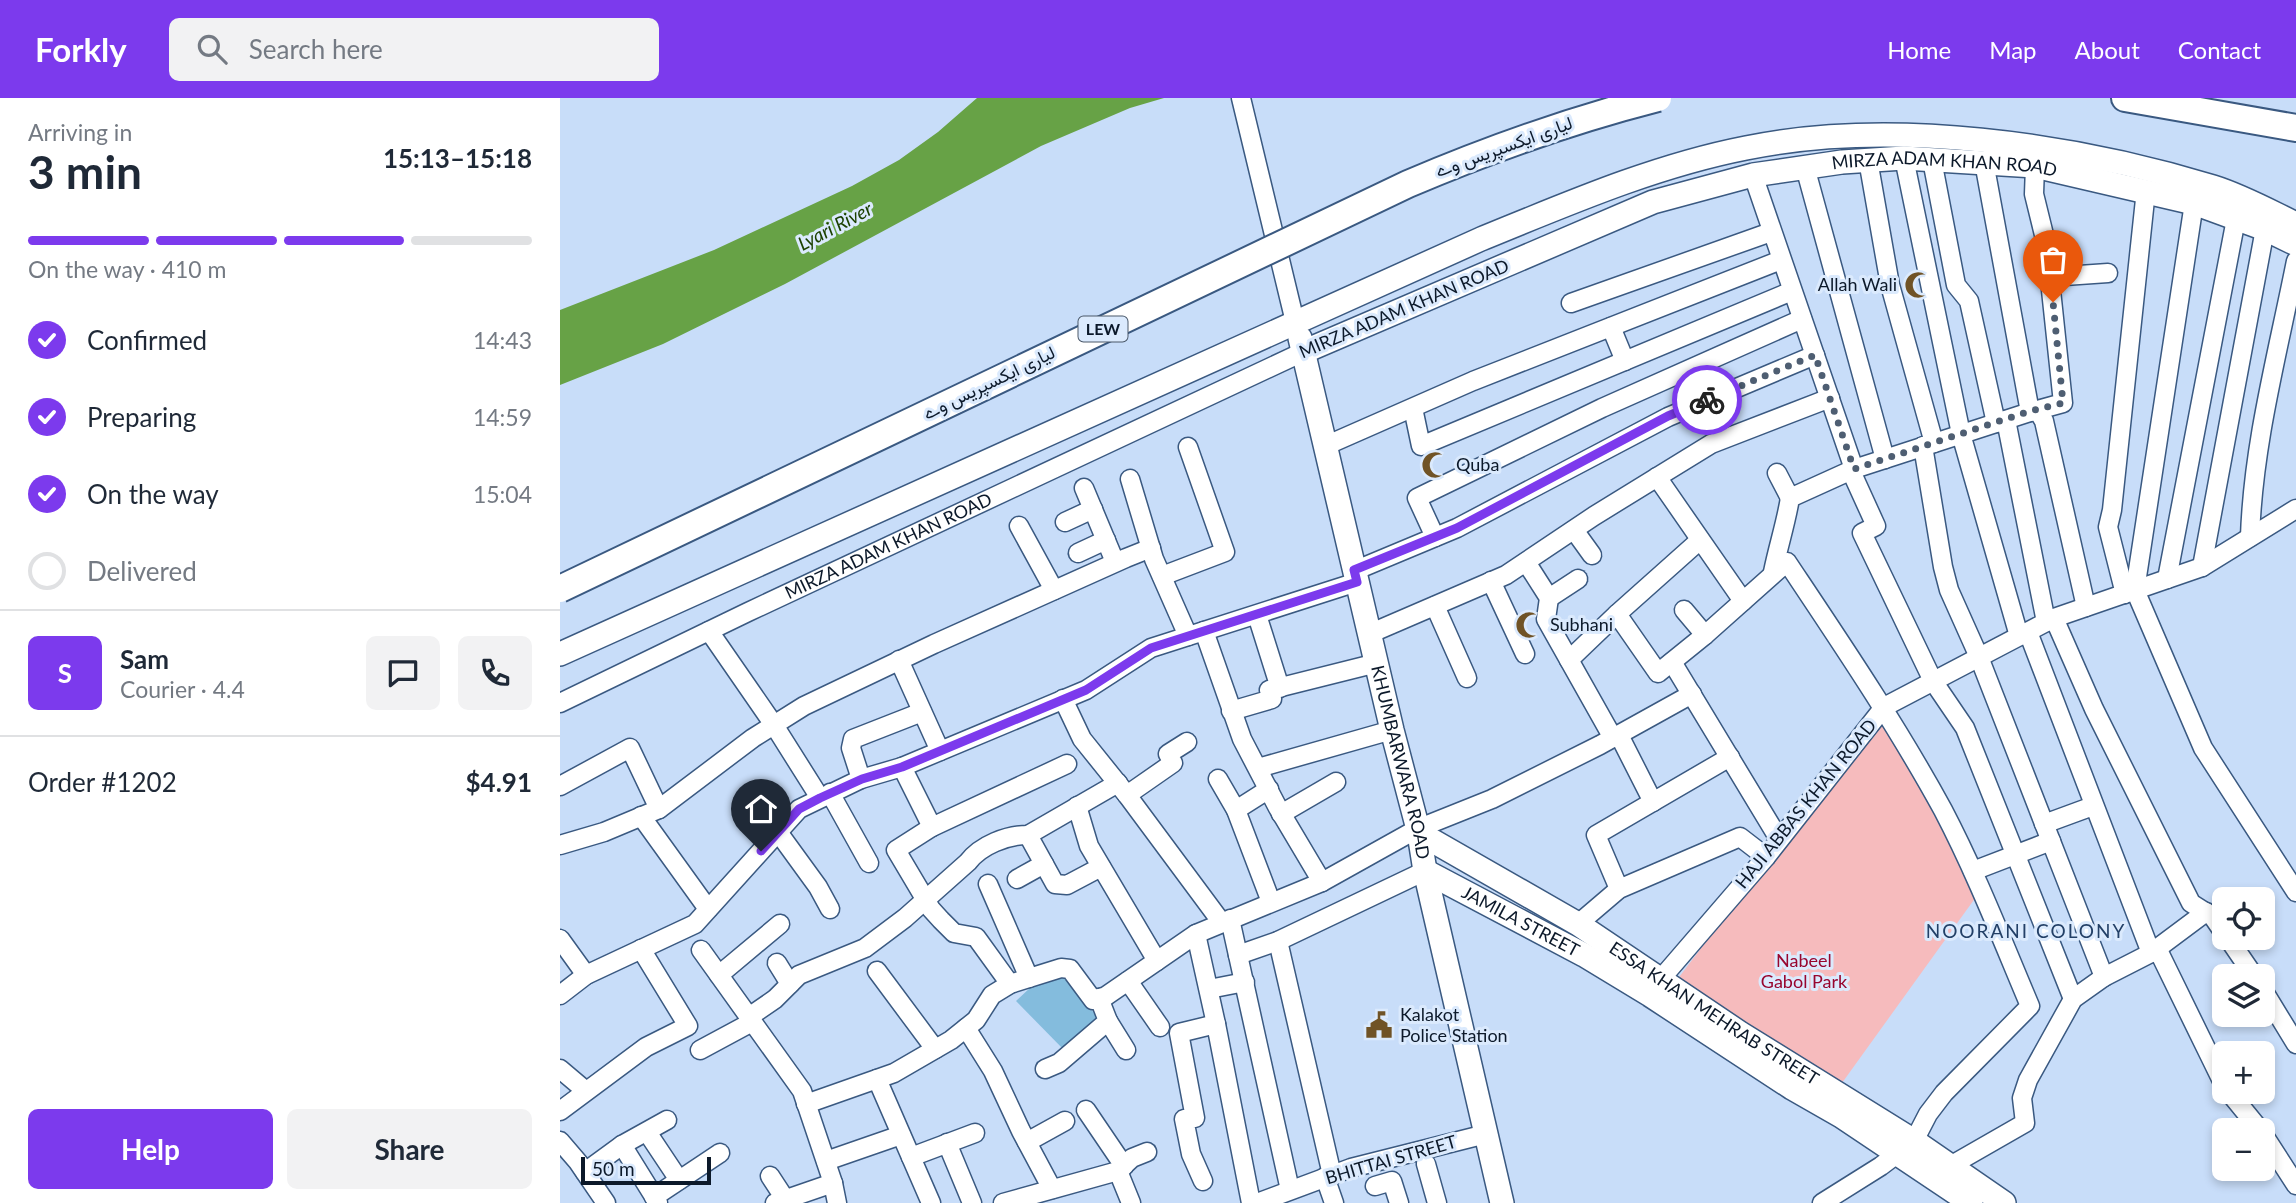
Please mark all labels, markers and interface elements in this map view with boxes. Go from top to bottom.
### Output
search box [169,18,659,81]
text: Forkly [35,29,127,69]
icon: search [193,30,231,68]
text: Search here [249,33,383,65]
text: Home [1887,35,1951,64]
text: Map [1989,35,2037,64]
text: About [2075,35,2140,64]
text: Contact [2178,35,2261,64]
street label: لیاری ایکسپریس وے [1432,111,1576,183]
text: Arriving in [28,118,132,146]
text: 15:13–15:18 [383,142,532,174]
text: 3 min [28,144,142,199]
street label: MIRZA ADAM KHAN ROAD [1830,146,2059,181]
water label: Lyari River [794,196,876,255]
pin [2023,230,2083,302]
icon: bag [2034,241,2072,279]
street label: MIRZA ADAM KHAN ROAD [1295,254,1512,362]
text: On the way · 410 m [28,255,227,283]
mosque icon: Allah Wali [1903,270,1933,300]
place label: Allah Wali [1818,273,1897,295]
road number: LEW [1078,316,1128,342]
icon: check [28,321,66,359]
text: Confirmed [87,324,207,356]
text: 14:43 [473,326,532,354]
street label: لیاری ایکسپریس وے [919,341,1059,425]
courier [1672,365,1742,435]
icon: bike [1688,381,1726,419]
icon: check [28,398,66,436]
text: Preparing [87,401,196,433]
text: 14:59 [473,403,532,431]
mosque icon: Quba [1420,450,1450,480]
place label: Quba [1456,453,1499,475]
icon: check [28,475,66,513]
text: On the way [87,478,219,510]
text: 15:04 [473,480,532,508]
street label: MIRZA ADAM KHAN ROAD [781,487,995,603]
text: Delivered [87,555,197,587]
mosque icon: Subhani [1514,610,1544,640]
place label: Subhani [1550,613,1613,635]
button: chat [366,636,440,710]
button: phone [458,636,532,710]
text: Sam [120,643,169,675]
text: S [58,657,72,689]
street label: KHUMBARWARA ROAD [1367,663,1435,861]
text: Courier · 4.4 [120,675,245,703]
street label: HAJI ABBAS KHAN ROAD [1730,714,1880,893]
text: Order #1202 [28,766,177,798]
text: $4.91 [466,766,532,798]
pin [731,779,791,851]
icon: home [742,790,780,828]
street label: JAMILA STREET [1458,880,1584,961]
map controls [2212,887,2275,1181]
button: locate [2212,887,2275,950]
district label: NOORANI COLONY [1926,919,2126,942]
street label: ESSA KHAN MEHRAB STREET [1605,936,1824,1089]
park label: Nabeel Gabol Park [1761,949,1848,992]
button: layers [2212,964,2275,1027]
place label: Kalakot Police Station [1400,1003,1508,1046]
public building icon: Kalakot Police Station [1364,1010,1394,1040]
button: + [2212,1041,2275,1104]
button: Help [28,1109,273,1189]
button: Share [287,1109,532,1189]
button: − [2212,1118,2275,1181]
street label: BHITTAI STREET [1323,1130,1459,1188]
scale bar [581,1154,710,1186]
text: 50 m [592,1157,635,1180]

